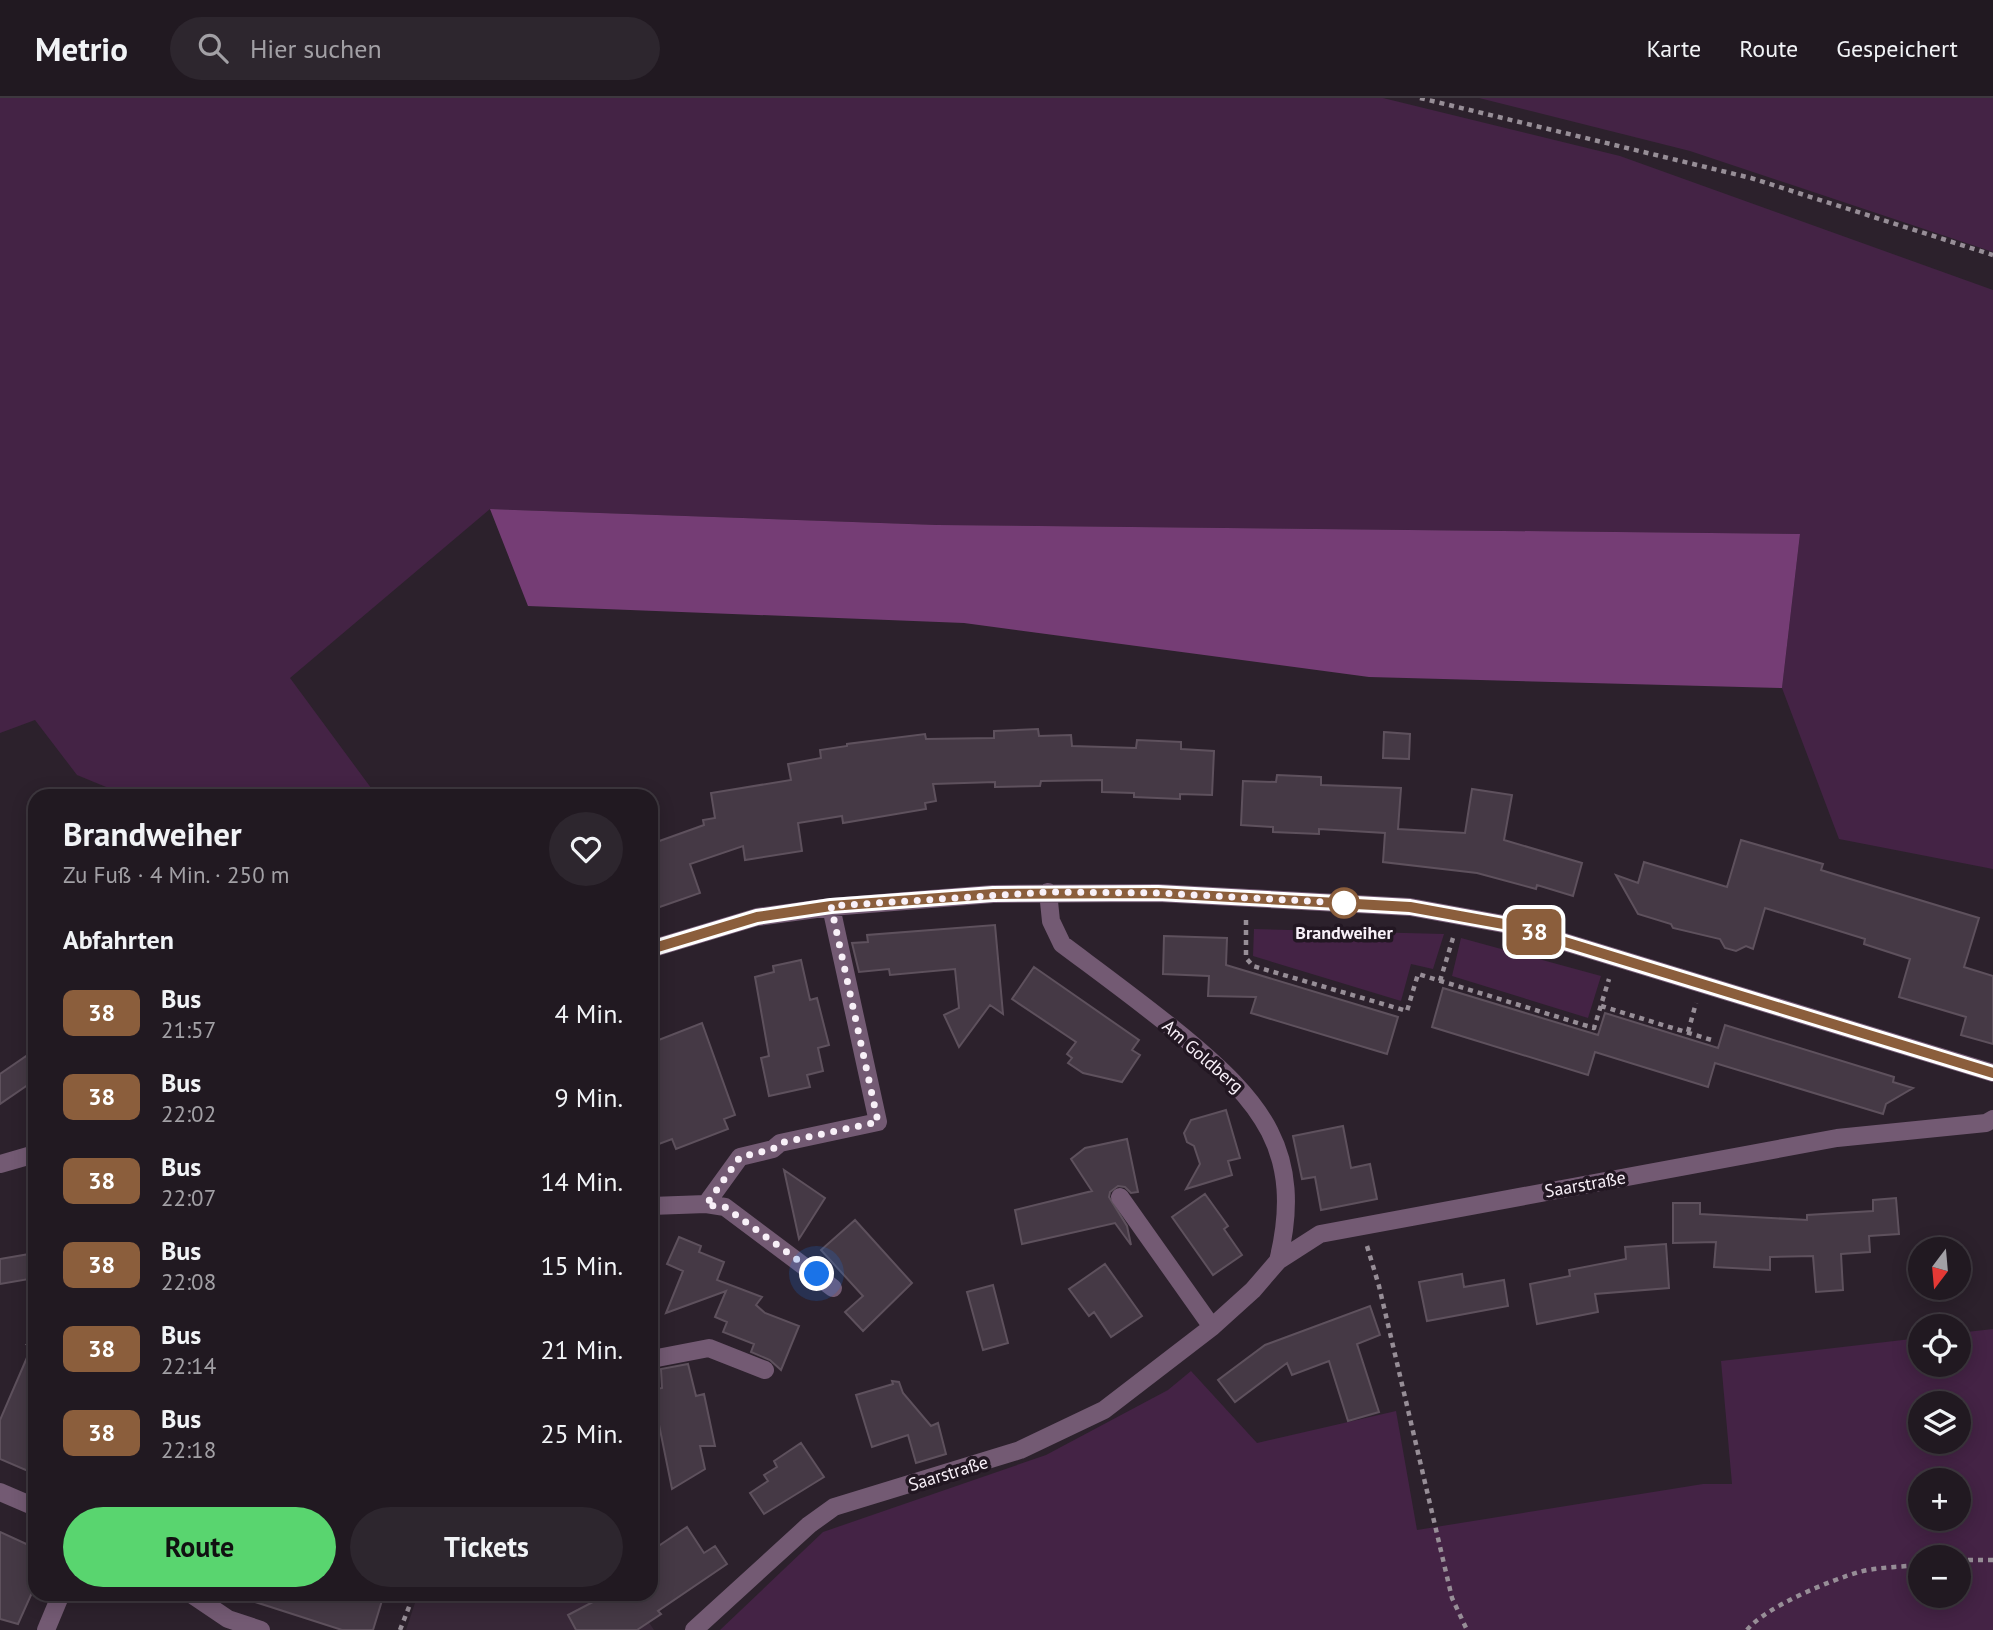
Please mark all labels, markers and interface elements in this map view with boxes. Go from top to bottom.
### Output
search box [170,17,660,80]
text: Metrio [35,27,128,70]
icon: search [194,29,232,67]
text: Hier suchen [250,32,382,65]
text: Karte [1646,33,1701,64]
text: Route [1739,33,1798,64]
text: Gespeichert [1836,33,1958,64]
text: Brandweiher [63,812,242,855]
button: heart [549,812,623,886]
text: Zu Fuß · 4 Min. · 250 m [63,860,289,889]
marker: Brandweiher [1329,888,1359,918]
line badge: 38 [1502,909,1566,955]
text: 38 [1520,916,1548,947]
place label: Brandweiher [1295,921,1393,944]
text: Abfahrten [63,923,174,956]
text: Bus [161,982,201,1015]
text: 38 [88,997,115,1028]
text: 4 Min. [555,997,623,1030]
street label: Am Goldberg [1158,1014,1248,1098]
text: 21:57 [161,1015,216,1044]
text: Bus [161,1066,201,1099]
text: 38 [88,1081,115,1112]
text: 9 Min. [555,1081,623,1114]
text: 22:02 [161,1099,216,1128]
text: Bus [161,1150,201,1183]
text: 38 [88,1165,115,1196]
text: 14 Min. [540,1165,623,1198]
street label: Saarstraße [1543,1166,1627,1202]
text: 22:07 [161,1183,216,1212]
text: Bus [161,1234,201,1267]
north arrow [1908,1237,1970,1300]
map controls [1908,1237,1971,1608]
text: 38 [88,1249,115,1280]
text: 15 Min. [540,1249,623,1282]
your location [799,1256,834,1291]
text: 22:08 [161,1267,216,1296]
button: locate [1908,1314,1971,1377]
text: Bus [161,1318,201,1351]
text: 38 [88,1333,115,1364]
text: 21 Min. [540,1333,623,1366]
text: 22:14 [161,1351,216,1380]
button: layers [1908,1391,1971,1454]
text: Bus [161,1402,201,1435]
text: 38 [88,1417,115,1448]
text: 25 Min. [540,1417,623,1450]
text: 22:18 [161,1435,216,1464]
street label: Saarstraße [905,1450,991,1496]
button: + [1908,1468,1971,1531]
button: Route [63,1507,336,1587]
button: Tickets [350,1507,623,1587]
button: − [1908,1545,1971,1608]

